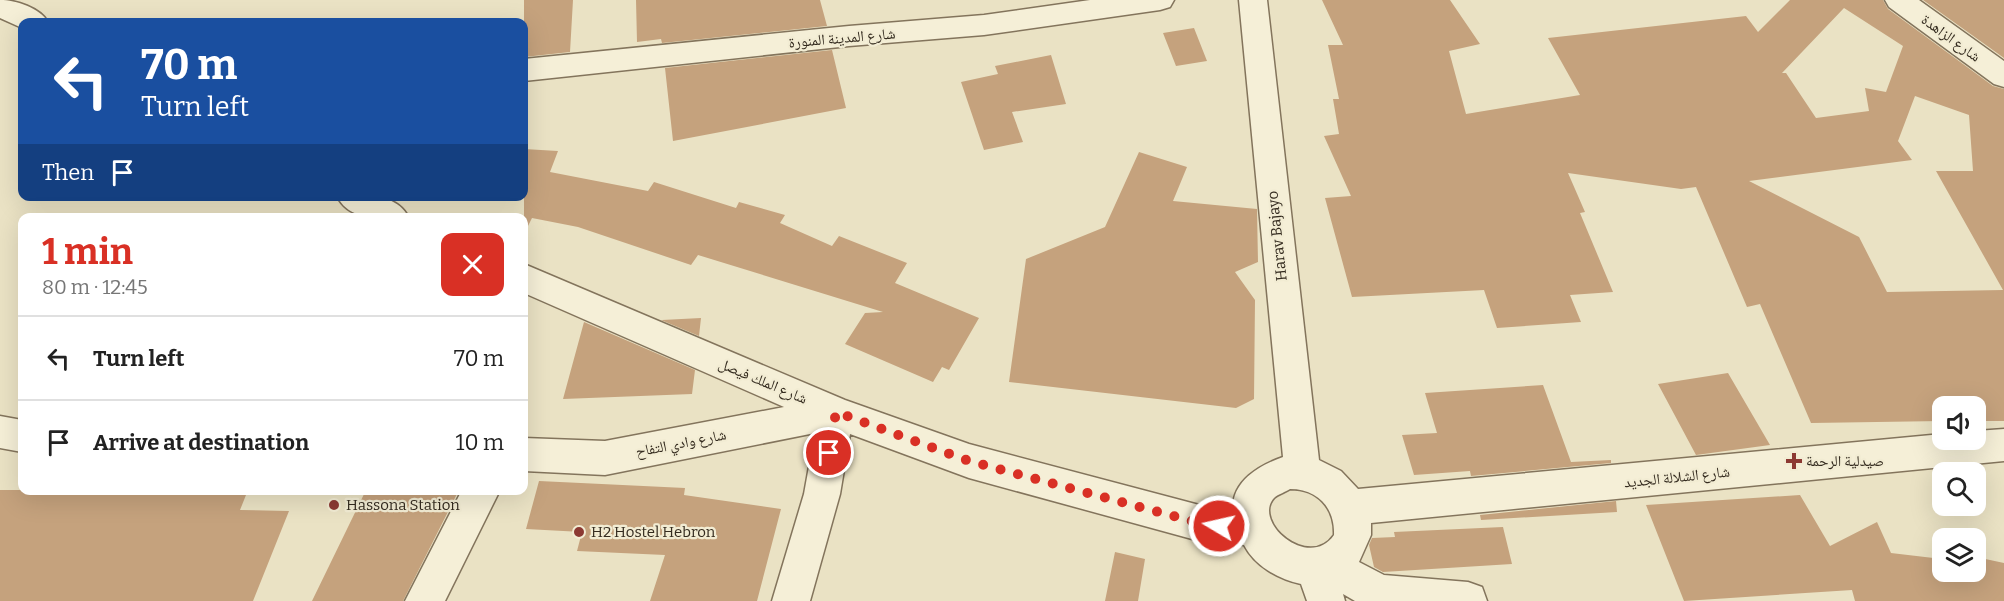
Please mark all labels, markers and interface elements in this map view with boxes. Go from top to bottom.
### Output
street label: شارع الزاهدة [1917,11,1984,66]
street label: شارع المدينة المنورة [788,24,896,53]
text: 70 m [141,40,237,90]
icon: left [42,42,120,120]
text: Turn left [141,91,249,123]
icon: arrive [106,156,139,189]
text: Then [42,159,94,186]
street label: Harav Bajayo [1263,190,1291,282]
text: 1 min [42,230,133,274]
button: close [441,233,504,296]
text: 80 m · 12:45 [42,275,148,299]
icon: left [42,342,75,375]
text: Turn left [93,345,185,372]
text: 70 m [454,345,504,372]
street label: شارع الملك فيصل [716,354,810,409]
map controls [1932,396,1986,582]
button: sound [1932,396,1986,450]
street label: شارع وادي التفاح [634,425,728,463]
icon: arrive [42,426,75,459]
pin [803,427,854,478]
text: Arrive at destination [93,429,309,456]
text: 10 m [456,429,504,456]
icon: arrive [812,436,845,469]
place label: صيدلية الرحمة [1806,452,1884,470]
marker: صيدلية الرحمة [1787,454,1801,468]
street label: شارع الشلالة الجديد [1623,462,1731,493]
button: search [1932,462,1986,516]
position arrow [1187,494,1251,558]
place label: Hassona Station [346,496,460,514]
marker: Hassona Station [327,498,341,512]
place label: H2 Hostel Hebron [591,523,716,541]
marker: H2 Hostel Hebron [572,525,586,539]
button: layers [1932,528,1986,582]

